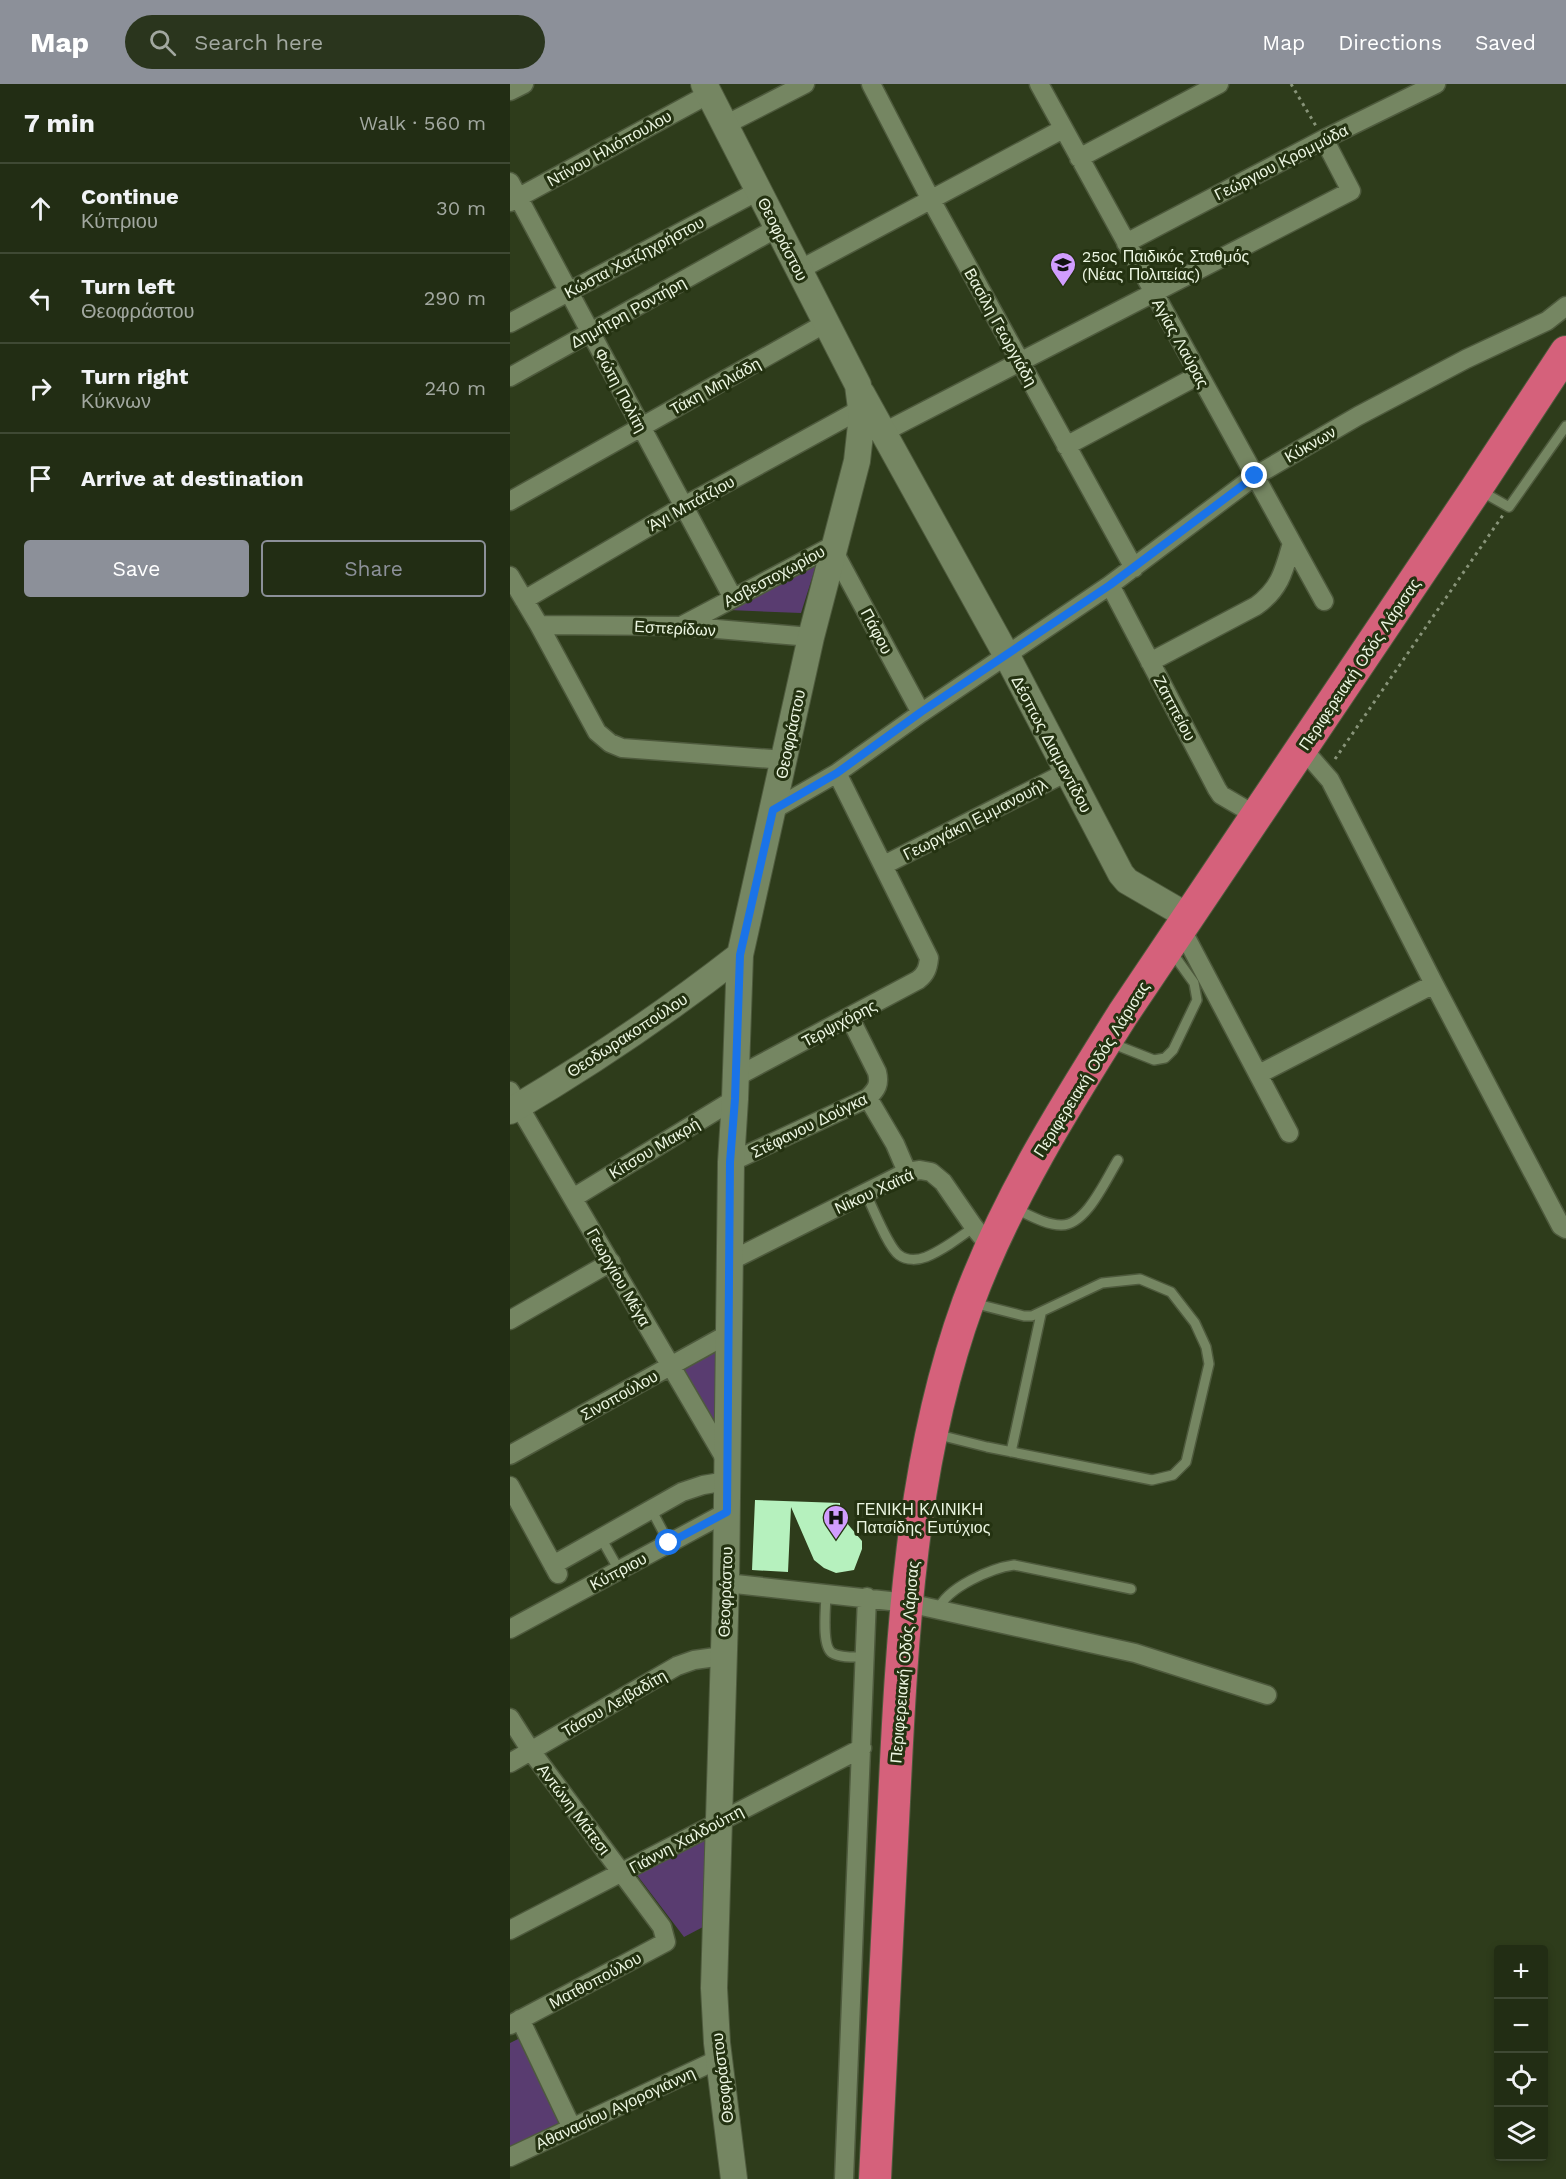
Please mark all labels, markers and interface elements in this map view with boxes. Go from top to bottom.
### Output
search box [125,15,545,69]
text: Map [30,26,89,59]
icon: search [146,26,179,59]
text: Search here [194,30,323,55]
text: Map [1262,30,1305,55]
text: Directions [1338,30,1442,55]
text: Saved [1475,30,1536,55]
street label: Ντίνου Ηλιόπουλου [544,106,675,191]
text: 7 min [24,108,95,138]
text: Walk · 560 m [359,111,486,135]
street label: Γεώργιου Κρομμύδα [1211,120,1351,204]
text: Continue [81,184,179,209]
icon: ahead [24,192,57,225]
street label: Θεοφράστου [753,194,812,284]
text: 30 m [436,196,486,220]
text: Κύπριου [81,209,158,233]
street label: Κώστα Χατζηχρήστου [561,213,707,302]
place label: 25ος Παιδικός Σταθμός (Νέας Πολιτείας) [1082,247,1250,284]
school or university icon: 25ος Παιδικός Σταθμός (Νέας Πολιτείας) [1048,250,1078,288]
street label: Βασίλη Γεωργιάδη [960,265,1041,390]
street label: Δημήτρη Ροντήρη [567,273,689,352]
text: Turn left [81,274,175,299]
icon: left [24,282,57,315]
text: 290 m [424,286,486,310]
street label: Αγίας Λαύρας [1148,295,1213,391]
text: Θεοφράστου [81,299,195,323]
street label: Φώτη Πολίτη [590,345,651,436]
street label: Τάκη Μηλιάδη [667,354,764,419]
text: Turn right [81,364,188,389]
icon: right [24,372,57,405]
text: 240 m [424,376,486,400]
text: Κύκνων [81,389,151,413]
street label: Κύκνων [1281,422,1339,467]
icon: arrive [24,462,57,495]
route end [1241,462,1267,488]
text: Arrive at destination [81,466,304,491]
street label: Άγι Μπάτζιου [645,472,738,535]
button: Save [24,540,249,597]
button: Share [261,540,486,597]
street label: Ασβεστοχωρίου [720,542,828,611]
street label: Περιφερειακή Οδός Λάρισας [1295,575,1424,754]
street label: Πάφου [857,605,896,657]
street label: Εσπερίδων [634,617,716,640]
street label: Ζαππείου [1150,672,1200,744]
street label: Δέσπως Διαμαντίδου [1007,673,1096,816]
street label: Θεοφράστου [772,688,809,781]
street label: Γεωργάκη Εμμανουήλ [900,775,1051,864]
street label: Περιφερειακή Οδός Λάρισας [1030,978,1153,1160]
street label: Θεοδωρακοπούλου [563,989,691,1081]
street label: Τερψιχόρης [799,996,880,1051]
street label: Στέφανου Δούγκα [748,1089,870,1162]
street label: Κίτσου Μακρή [606,1114,703,1183]
street label: Νίκου Χαϊτά [832,1165,917,1218]
street label: Γεωργίου Μέγα [583,1225,654,1330]
street label: Σινοπούλου [577,1366,661,1424]
place label: ΓΕΝΙΚΗ ΚΛΙΝΙΚΗ Πατσίδης Ευτύχιος [856,1500,991,1537]
hospital icon: ΓΕΝΙΚΗ ΚΛΙΝΙΚΗ Πατσίδης Ευτύχιος [821,1503,851,1541]
route start [655,1529,681,1555]
street label: Θεοφράστου [714,1546,737,1638]
street label: Κύπριου [587,1549,650,1594]
street label: Περιφερειακή Οδός Λάρισας [886,1560,923,1764]
street label: Τάσου Λειβαδίτη [559,1666,670,1741]
street label: Αντώνη Μάτεσι [533,1760,614,1859]
street label: Γιάννη Χαλδούπη [626,1801,746,1877]
map controls [1494,1945,1548,2161]
button: + [1494,1945,1548,1999]
street label: Ματθοπούλου [546,1948,645,2013]
button: − [1494,1999,1548,2053]
street label: Θεοφράστου [708,2032,737,2124]
button: locate [1494,2053,1548,2107]
street label: Αθανασίου Αγορογιάννη [533,2063,698,2154]
button: layers [1494,2107,1548,2161]

